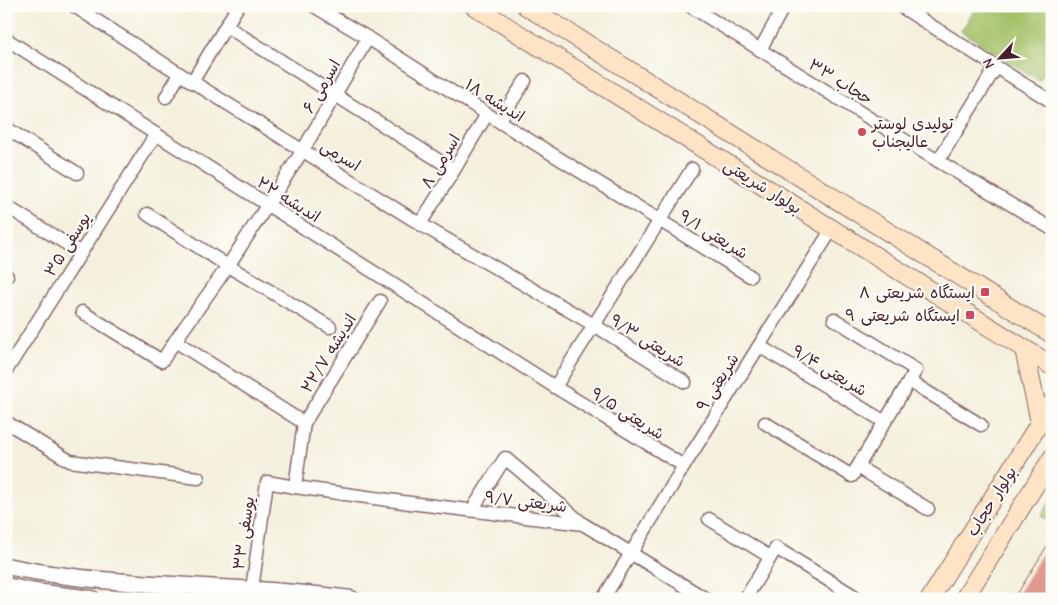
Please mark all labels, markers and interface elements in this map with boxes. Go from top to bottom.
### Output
north arrow [976,32,1026,82]
street label: حجاب ۳۳ [805,55,876,108]
text: N [979,56,998,71]
street label: اسرمی ۶ [299,57,345,117]
street label: اندیشه ۱۸ [462,76,527,126]
place label: تولیدی لوستر عالیجناب [870,115,954,151]
marker: تولیدی لوستر عالیجناب [856,126,868,138]
street label: اسرمی ۸ [418,131,465,192]
street label: اسرمی [317,137,364,176]
street label: بولوار شریعتی [720,156,805,219]
street label: اندیشه ۲۲ [254,173,323,226]
street label: شریعتی ۹/۱ [675,207,751,264]
street label: یوسفی ۳۵ [41,209,95,280]
place label: ایستگاه شریعتی ۸ [859,283,975,303]
marker: ایستگاه شریعتی ۸ [979,286,991,298]
place label: ایستگاه شریعتی ۹ [845,306,960,326]
marker: ایستگاه شریعتی ۹ [964,309,976,321]
street label: اندیشه ۲۲/۷ [298,311,360,396]
street label: شریعتی ۹/۳ [606,311,688,372]
street label: شریعتی ۹/۴ [789,342,870,401]
street label: شریعتی ۹ [693,350,743,415]
street label: شریعتی ۹/۵ [587,384,667,444]
street label: بولوار حجاب [963,463,1021,540]
street label: شریعتی ۹/۷ [484,488,568,517]
street label: یوسفی ۳۳ [230,495,259,571]

